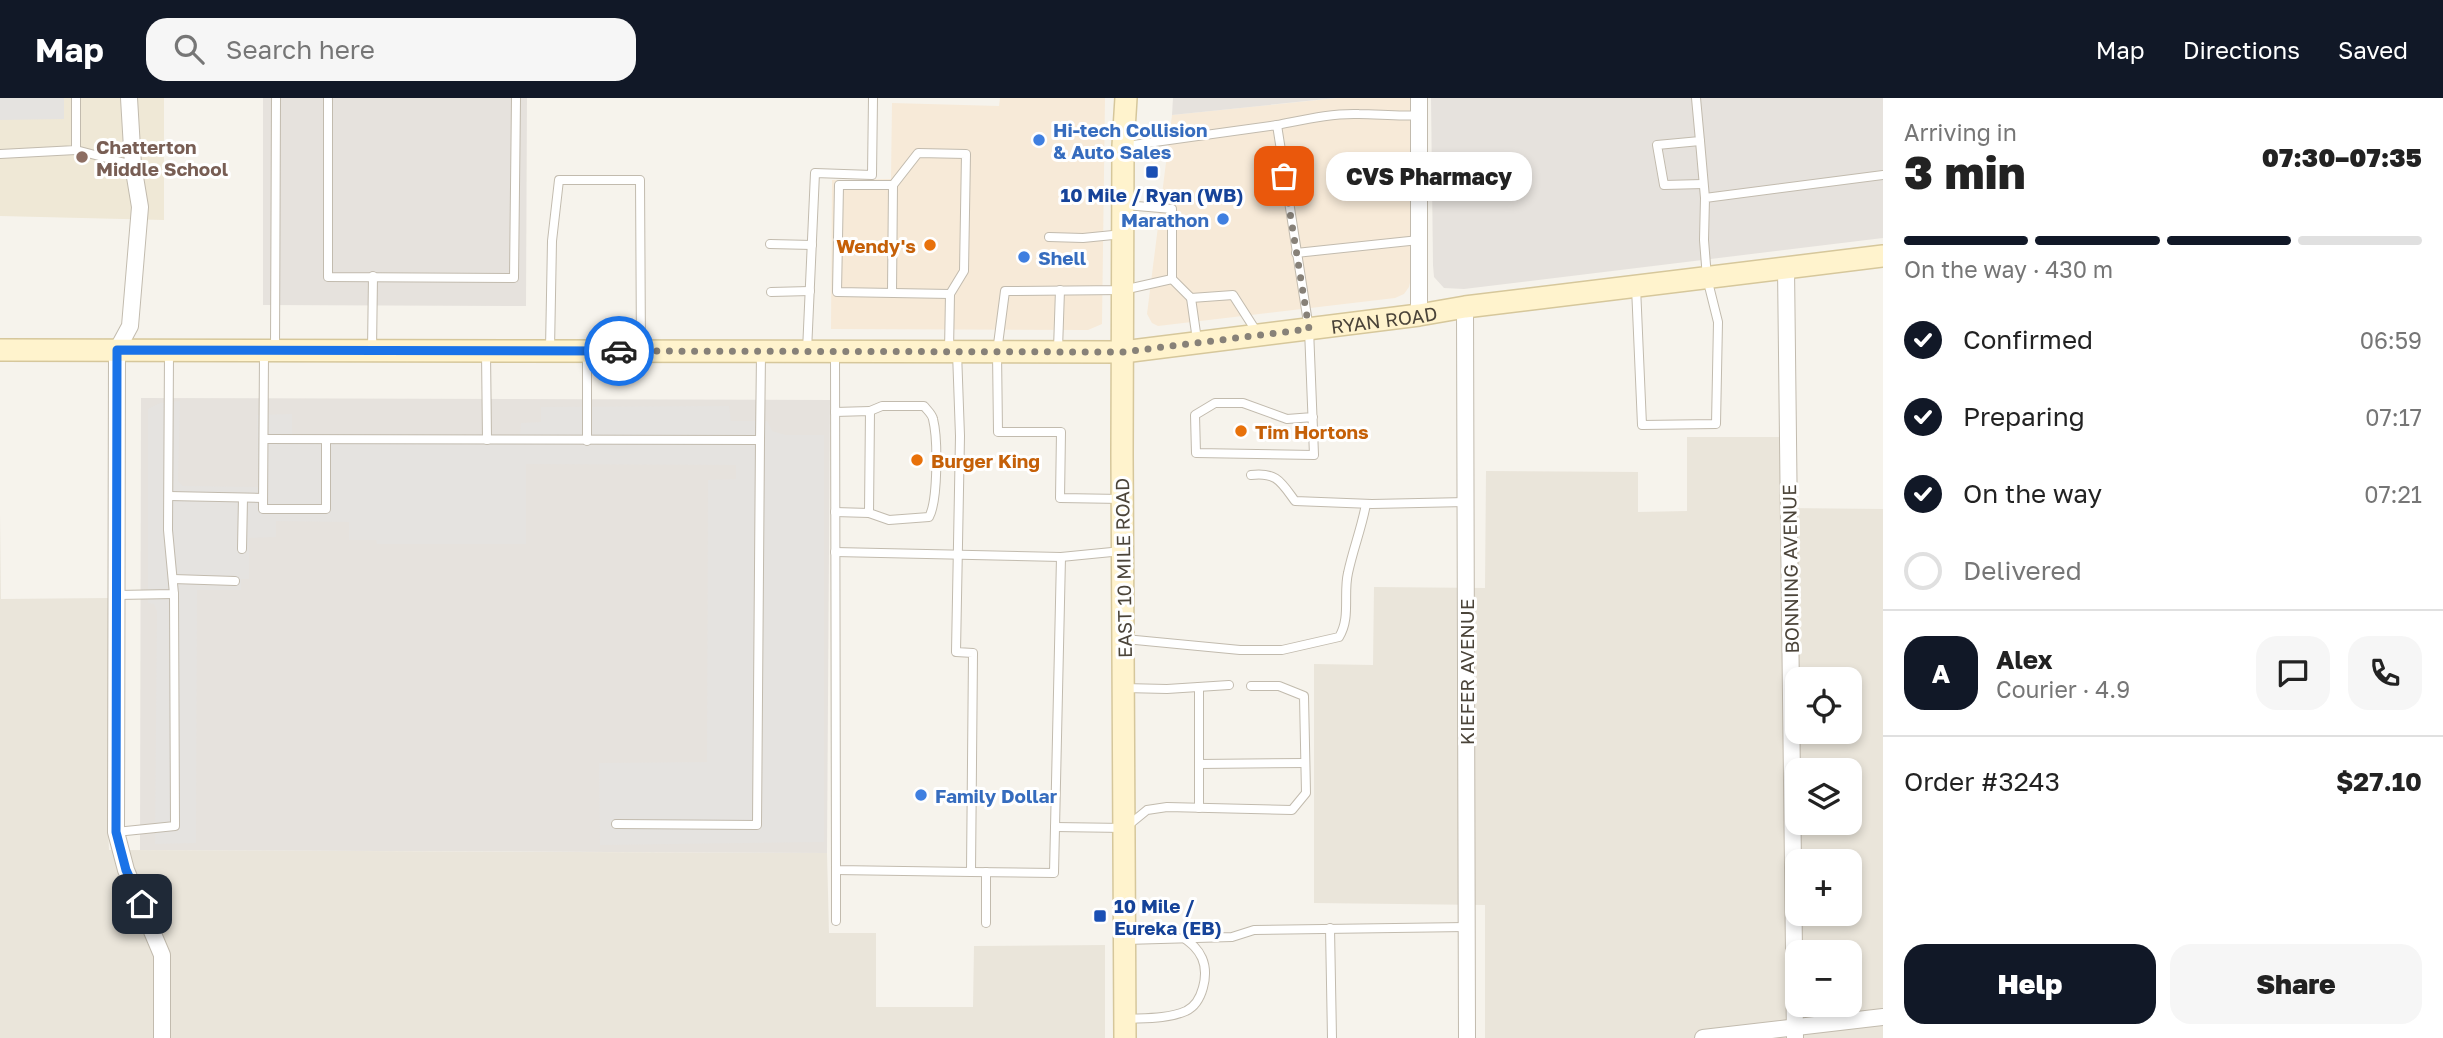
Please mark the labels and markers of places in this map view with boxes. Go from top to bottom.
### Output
place label: Hi-tech Collision & Auto Sales [1053,118,1207,163]
marker: Hi-tech Collision & Auto Sales [1031,132,1047,148]
place label: Chatterton Middle School [96,135,228,180]
pin [1254,146,1314,206]
marker: Chatterton Middle School [74,149,90,165]
callout: CVS Pharmacy [1326,152,1532,200]
marker: 10 Mile / Ryan (WB) [1144,164,1160,180]
place label: 10 Mile / Ryan (WB) [1060,183,1244,206]
place label: Marathon [1121,208,1209,231]
marker: Marathon [1215,211,1231,227]
place label: Wendy's [836,234,916,257]
marker: Wendy's [922,237,938,253]
place label: Shell [1038,246,1086,269]
marker: Shell [1016,249,1032,265]
place label: Tim Hortons [1255,420,1369,443]
marker: Tim Hortons [1233,423,1249,439]
place label: Burger King [931,449,1040,472]
marker: Burger King [909,452,925,468]
place label: Family Dollar [935,784,1058,807]
marker: Family Dollar [913,787,929,803]
pin [112,874,172,934]
place label: 10 Mile / Eureka (EB) [1114,894,1222,939]
marker: 10 Mile / Eureka (EB) [1092,908,1108,924]

